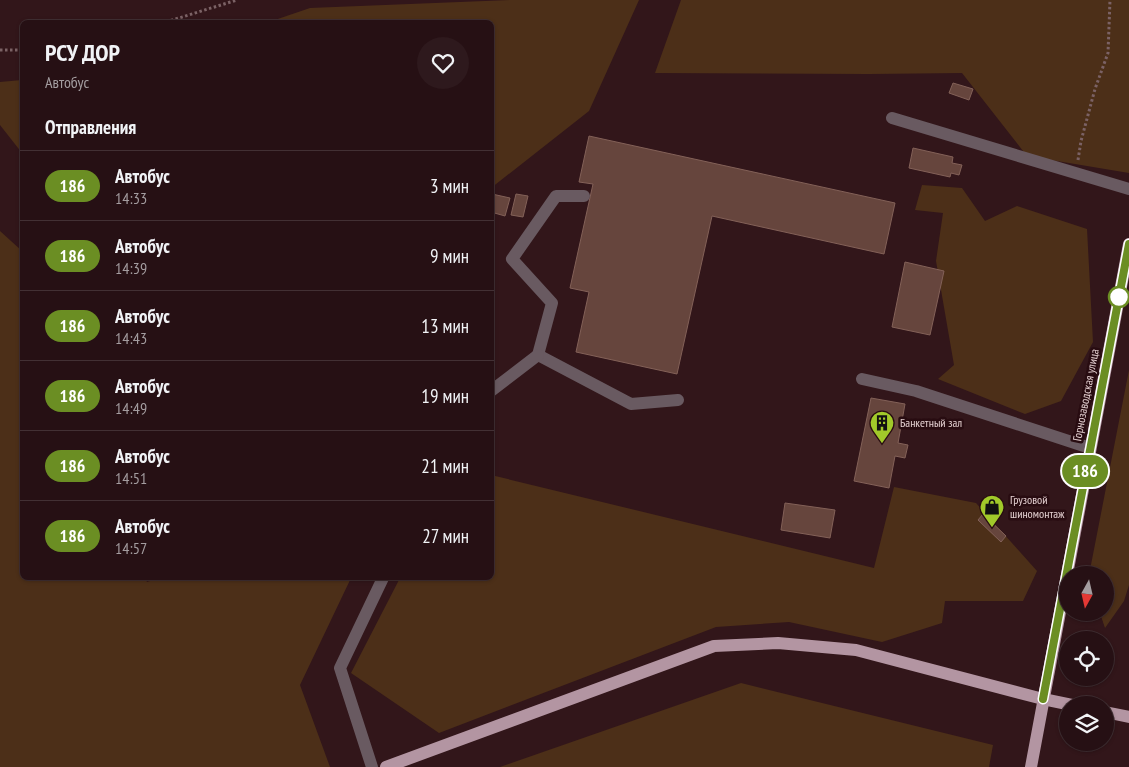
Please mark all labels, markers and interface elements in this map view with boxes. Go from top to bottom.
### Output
text: РСУ ДОР [45,37,120,68]
button: heart [417,37,469,89]
text: Автобус [45,72,89,92]
text: Отправления [45,115,136,139]
text: Автобус [115,164,170,188]
text: 186 [60,174,85,197]
text: 3 мин [430,174,469,198]
text: 14:33 [115,188,147,208]
text: Автобус [115,234,170,258]
text: 186 [60,244,85,267]
text: 9 мин [430,244,469,268]
text: 14:39 [115,258,147,278]
unlabelled marker [1108,286,1129,308]
text: Автобус [115,304,170,328]
text: 186 [60,314,85,337]
text: 13 мин [421,314,469,338]
text: 14:43 [115,328,147,348]
street label: Горнозаводская улица [1069,347,1102,442]
text: Автобус [115,374,170,398]
text: 186 [60,384,85,407]
text: 19 мин [421,384,469,408]
text: 14:49 [115,398,147,418]
building icon: Банкетный зал [869,410,895,444]
place label: Банкетный зал [900,415,962,430]
text: Автобус [115,444,170,468]
text: 186 [60,454,85,477]
text: 21 мин [421,454,469,478]
line badge: 186 [1056,455,1114,487]
text: 186 [1072,459,1098,482]
text: 14:51 [115,468,147,488]
place label: Грузовой шиномонтаж [1010,492,1065,521]
shop icon: Грузовой шиномонтаж [979,494,1005,528]
text: Автобус [115,514,170,538]
text: 186 [60,524,85,547]
text: 27 мин [422,524,469,548]
text: 14:57 [115,538,147,558]
north arrow [1059,566,1114,621]
map controls [1059,566,1114,751]
button: locate [1059,631,1114,686]
button: layers [1059,696,1114,751]

